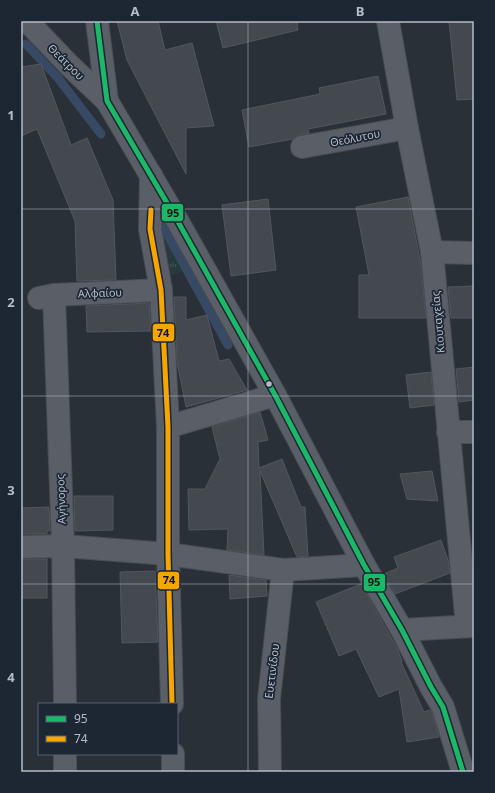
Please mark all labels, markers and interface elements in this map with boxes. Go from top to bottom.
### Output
text: A [131,2,140,20]
text: B [356,2,364,20]
street label: Θεάτρου [45,40,88,83]
text: 1 [7,106,15,124]
street label: Θεόλυτου [329,125,381,150]
line badge: 95 [161,203,184,222]
text: 95 [167,205,179,220]
street label: Αλφαίου [78,284,122,301]
street label: Κιουταχείας [427,290,448,354]
text: 2 [7,293,15,311]
line badge: 74 [152,323,175,342]
text: 74 [157,325,170,340]
unlabelled marker [264,379,274,389]
street label: Αγήνορος [52,474,69,524]
text: 3 [7,481,15,499]
line badge: 74 [157,571,180,590]
text: 74 [163,572,176,587]
line badge: 95 [363,573,386,592]
text: 95 [368,574,380,589]
street label: Ευετινίδου [261,642,282,699]
text: 4 [7,668,15,686]
legend [38,703,178,755]
text: 95 [74,710,88,727]
text: 74 [74,730,88,747]

